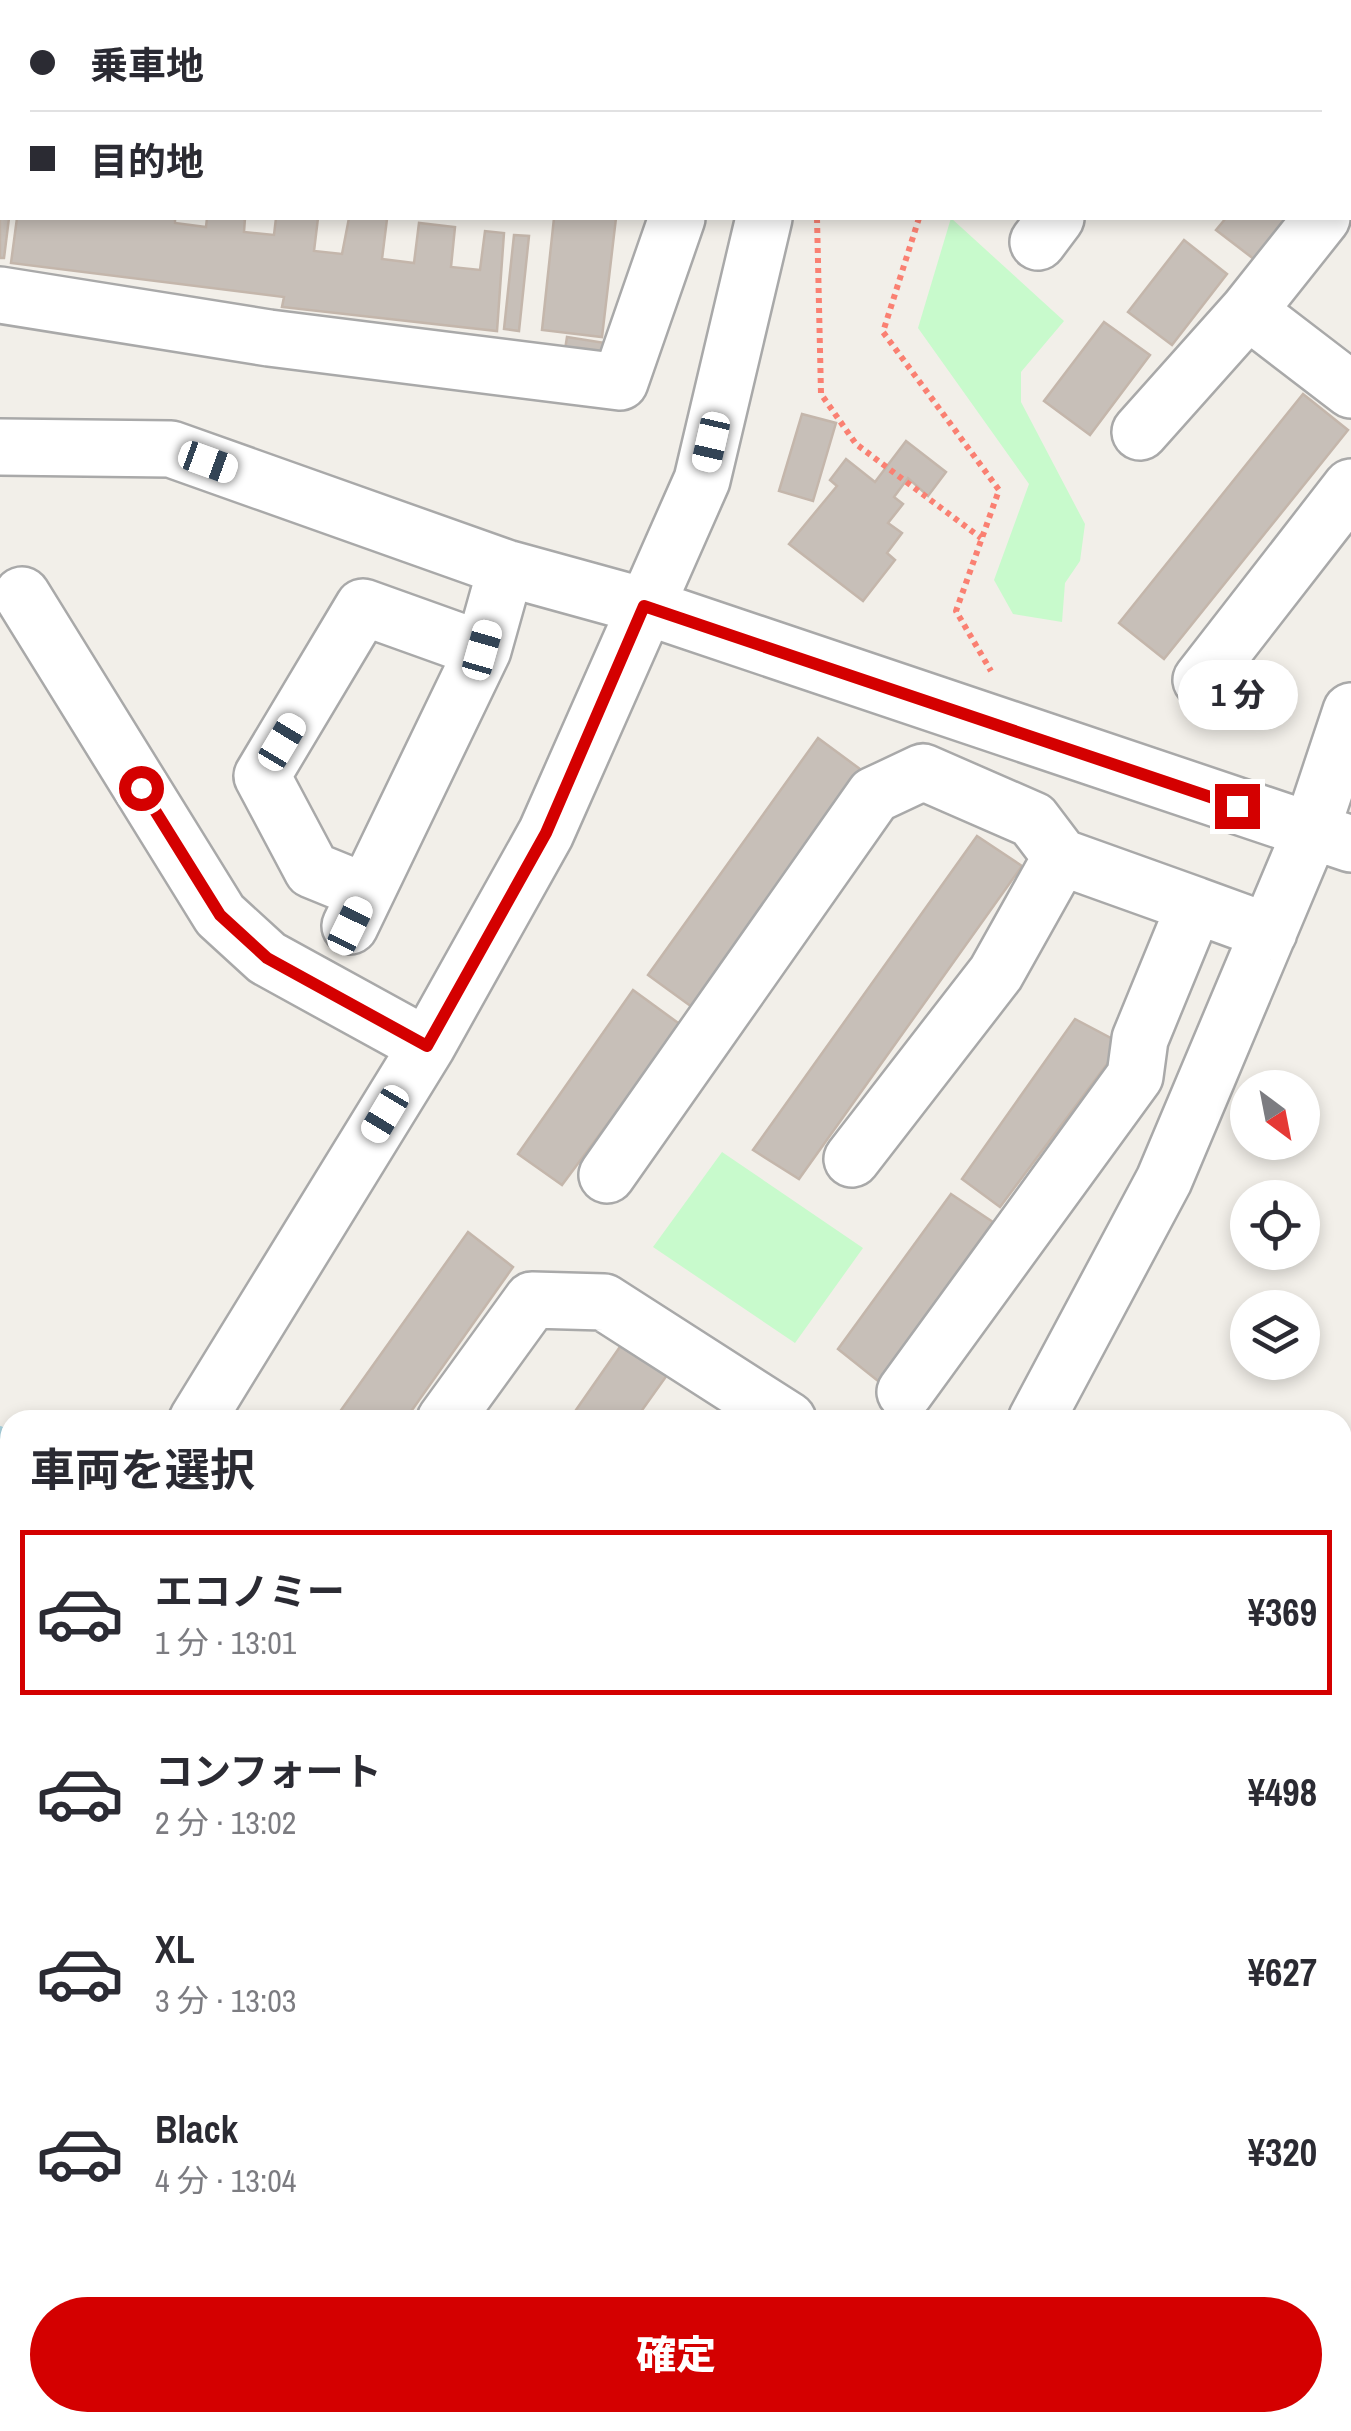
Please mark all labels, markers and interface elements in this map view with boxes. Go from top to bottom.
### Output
text: 乗車地 [90,40,204,91]
text: 目的地 [90,136,204,187]
car [690,409,732,475]
car [175,438,241,486]
car [459,617,505,683]
callout: 1 分 [1177,661,1297,731]
text: 1 分 [1211,673,1265,716]
car [254,709,310,775]
route start [119,766,164,811]
route end [1215,784,1260,829]
car [323,892,377,960]
north arrow [1230,1070,1320,1160]
map controls [1230,1070,1320,1380]
car [357,1081,413,1147]
button: locate [1230,1180,1320,1270]
button: layers [1230,1290,1320,1380]
text: 車両を選択 [30,1439,255,1500]
text: エコノミー [155,1566,345,1617]
icon: car [35,1568,125,1658]
text: ¥369 [1248,1587,1317,1638]
text: 1 分 · 13:01 [155,1621,296,1664]
text: コンフォート [155,1746,382,1797]
icon: car [35,1748,125,1838]
text: ¥498 [1248,1767,1317,1818]
text: 2 分 · 13:02 [155,1801,296,1844]
text: XL [155,1924,195,1975]
icon: car [35,1928,125,2018]
text: ¥627 [1248,1947,1317,1998]
text: 3 分 · 13:03 [155,1979,296,2022]
text: Black [155,2104,238,2155]
icon: car [35,2108,125,2198]
text: ¥320 [1248,2127,1317,2178]
text: 4 分 · 13:04 [155,2159,296,2202]
button: 確定 [30,2297,1322,2412]

